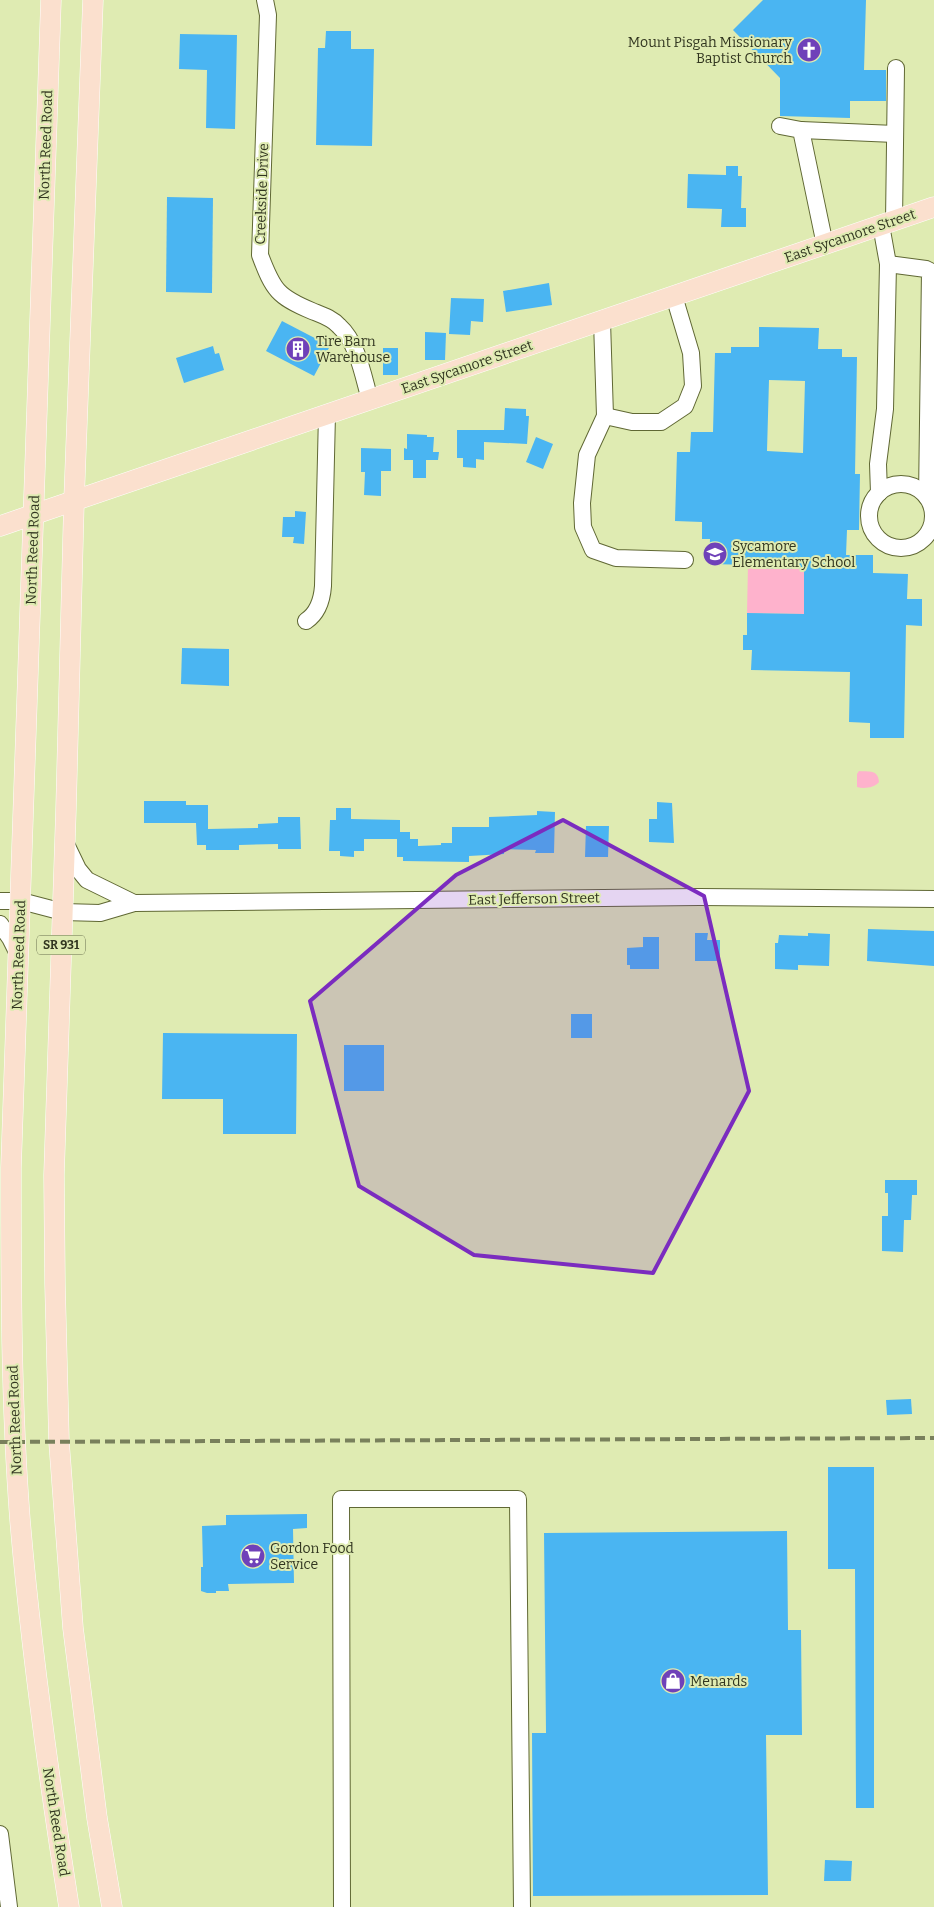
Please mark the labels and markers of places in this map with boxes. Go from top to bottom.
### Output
place label: Mount Pisgah Missionary Baptist Church [628,34,793,67]
church icon: Mount Pisgah Missionary Baptist Church [796,37,822,63]
place label: Tire Barn Warehouse [316,333,390,366]
building icon: Tire Barn Warehouse [285,336,311,362]
place label: Sycamore Elementary School [732,538,855,571]
school or university icon: Sycamore Elementary School [702,541,728,567]
place label: Gordon Food Service [270,1540,354,1573]
supermarket icon: Gordon Food Service [240,1543,266,1569]
shop icon: Menards [660,1668,686,1694]
place label: Menards [690,1673,747,1690]

